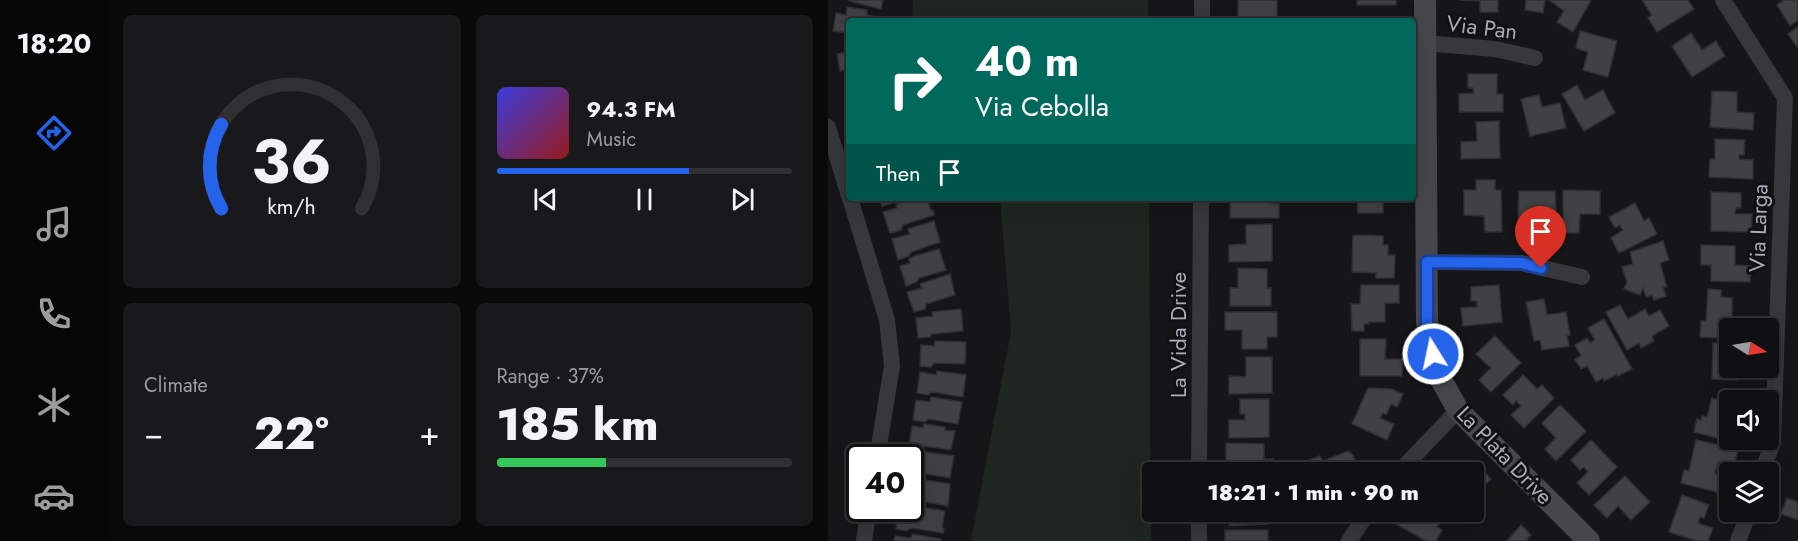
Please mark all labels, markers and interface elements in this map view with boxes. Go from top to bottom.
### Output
street label: Via Pan [1445,7,1519,47]
text: 18:20 [17,24,91,63]
text: 40 m [975,31,1079,92]
icon: right [876,42,954,120]
text: Via Cebolla [975,87,1109,126]
text: 94.3 FM [587,93,676,125]
icon: directions [33,112,75,154]
text: 36 [252,116,332,206]
text: Music [587,125,636,154]
icon: arrive [933,156,966,189]
text: Then [876,157,921,189]
icon: previous [529,183,562,216]
icon: pause [628,183,661,216]
icon: next [726,183,759,216]
street label: Via Larga [1740,183,1776,273]
text: km/h [268,191,316,222]
icon: music [33,203,75,245]
pin [1515,206,1566,268]
icon: arrive [1524,215,1557,248]
street label: La Vida Drive [1162,272,1194,398]
icon: phone [33,293,75,335]
north arrow [1719,318,1779,378]
map controls [1719,318,1779,522]
position arrow [1401,322,1465,386]
text: Range · 37% [497,362,604,391]
text: Climate [144,371,208,400]
icon: climate [33,384,75,426]
button: sound [1719,390,1779,450]
text: 185 km [497,392,658,457]
street label: La Plata Drive [1450,399,1560,511]
text: 22° [254,401,329,466]
text: − [144,410,163,457]
text: + [419,410,439,457]
speed limit sign: 40 [846,444,924,522]
button: layers [1719,462,1779,522]
icon: car [33,475,75,517]
text: 18:21 · 1 min · 90 m [1207,476,1419,508]

